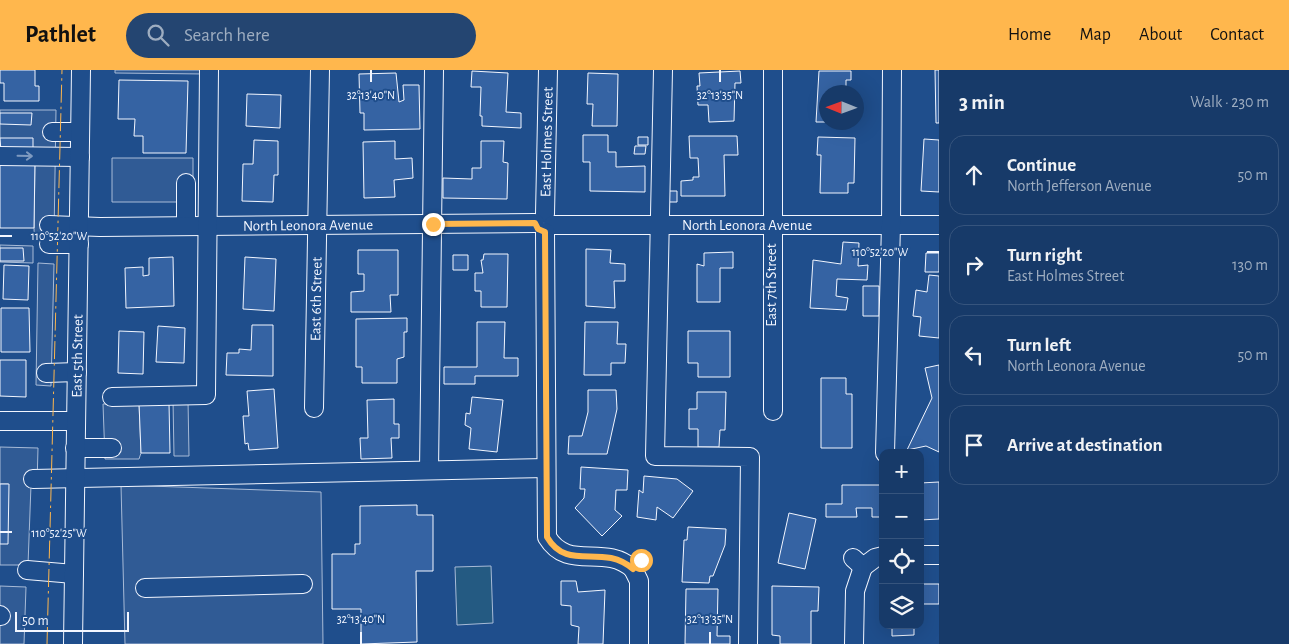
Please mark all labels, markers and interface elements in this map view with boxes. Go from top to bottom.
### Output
search box [126,13,476,58]
icon: search [144,21,172,49]
text: Pathlet [25,23,96,47]
text: Search here [184,26,270,45]
text: Home [1008,26,1051,44]
text: Map [1079,26,1111,44]
text: About [1139,26,1182,44]
text: Contact [1210,26,1264,44]
north arrow [819,85,864,130]
street label: East Holmes Street [538,87,556,197]
text: 32°13'40"N [347,89,395,101]
text: 32°13'35"N [697,89,743,101]
text: 3 min [959,92,1005,113]
text: Walk · 230 m [1190,94,1269,110]
one-way arrow [16,151,33,161]
text: Continue [1007,156,1076,175]
icon: ahead [960,161,988,189]
text: 50 m [1237,167,1268,183]
text: North Jefferson Avenue [1007,178,1152,194]
route end [422,213,445,236]
street label: North Leonora Avenue [243,217,373,234]
street label: North Leonora Avenue [682,218,812,233]
text: 110°52'20"W [31,230,88,242]
street label: East 7th Street [764,243,779,327]
text: 110°52'20"W [852,246,909,258]
text: Turn right [1007,246,1082,265]
icon: right [960,251,988,279]
street label: East 6th Street [308,257,325,341]
text: 130 m [1232,257,1268,273]
text: East Holmes Street [1007,268,1124,284]
street label: East 5th Street [69,314,86,398]
text: Turn left [1007,336,1071,355]
icon: left [960,341,988,369]
text: 50 m [1237,347,1268,363]
text: North Leonora Avenue [1007,358,1146,374]
icon: arrive [960,431,988,459]
text: Arrive at destination [1007,436,1163,455]
map controls [879,449,924,629]
button: + [879,449,924,494]
button: − [879,494,924,539]
text: 110°52'25"W [31,527,87,539]
button: locate [879,539,924,584]
route start [630,549,653,572]
button: layers [879,584,924,629]
scale bar [15,609,129,632]
text: 32°13'40"N [337,613,385,625]
text: 32°13'35"N [687,613,733,625]
text: 50 m [22,614,49,628]

